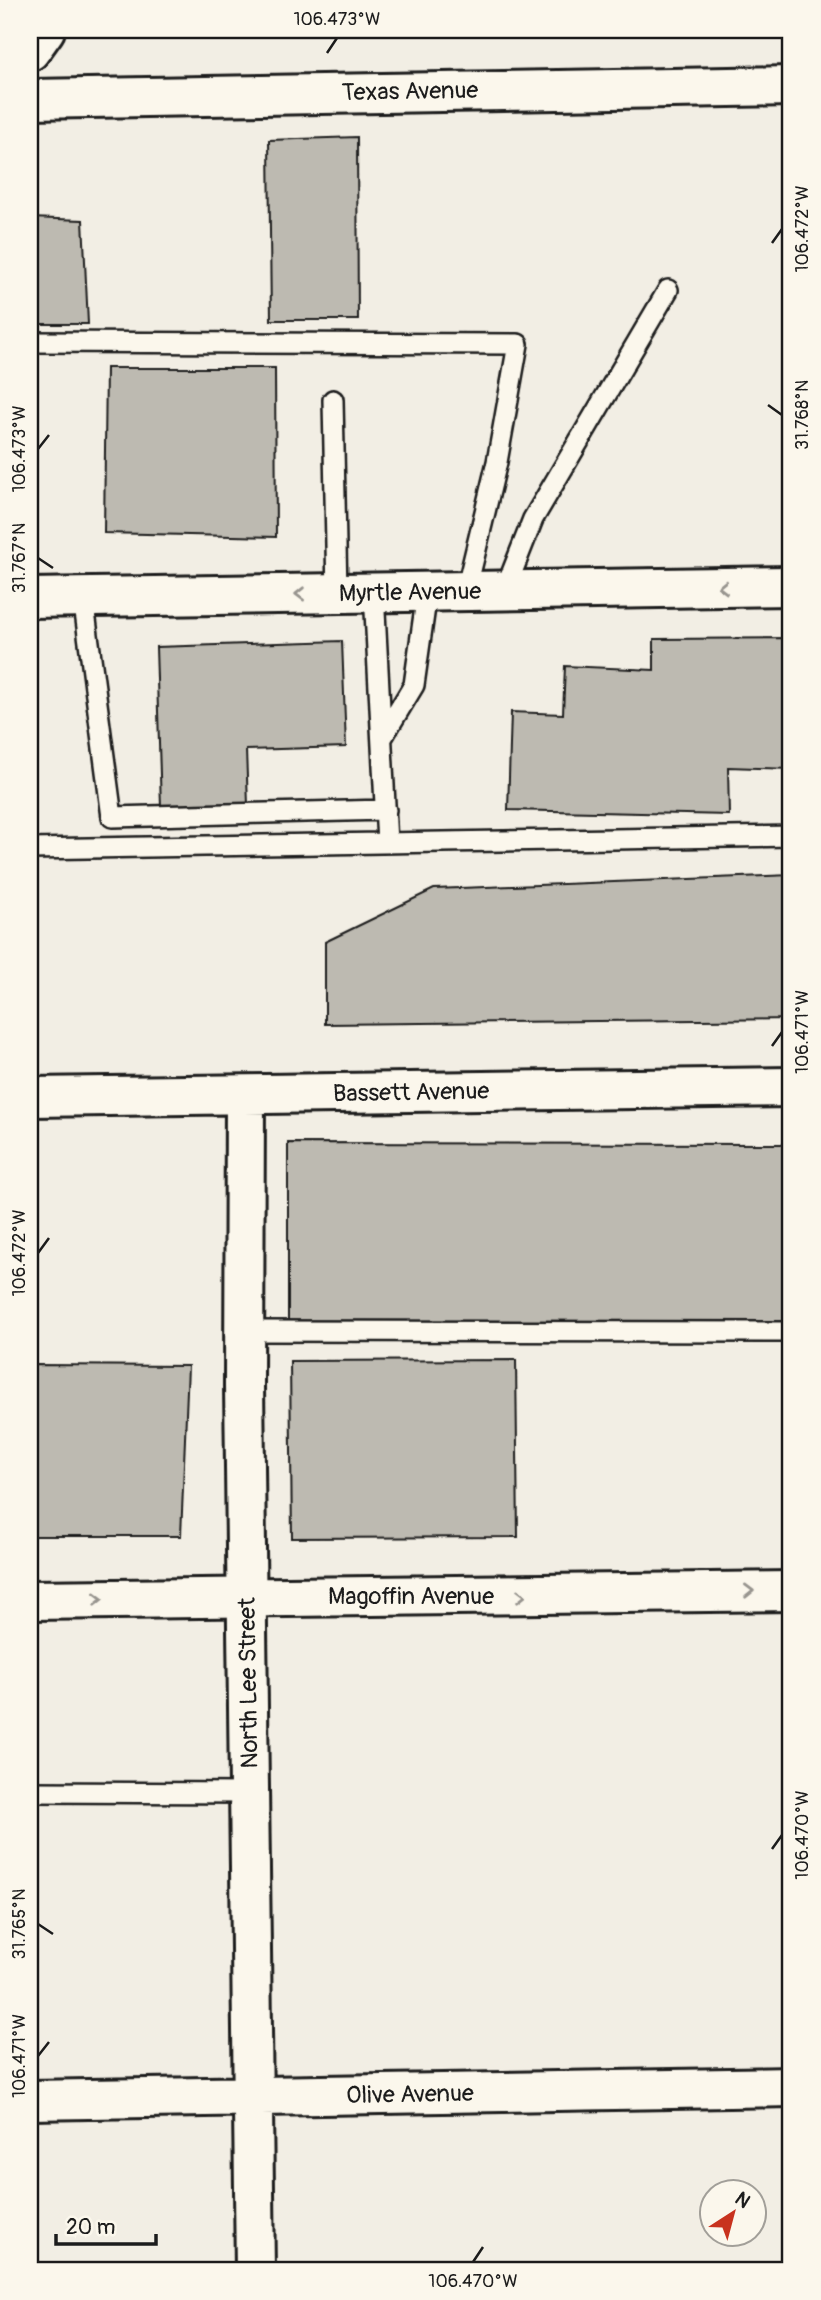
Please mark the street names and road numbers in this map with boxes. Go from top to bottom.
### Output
street label: Texas Avenue [341,76,479,107]
street label: Myrtle Avenue [339,577,482,608]
street label: Bassett Avenue [333,1077,490,1108]
street label: Magoffin Avenue [328,1582,494,1611]
street label: North Lee Street [233,1597,264,1769]
street label: Olive Avenue [346,2079,474,2110]

